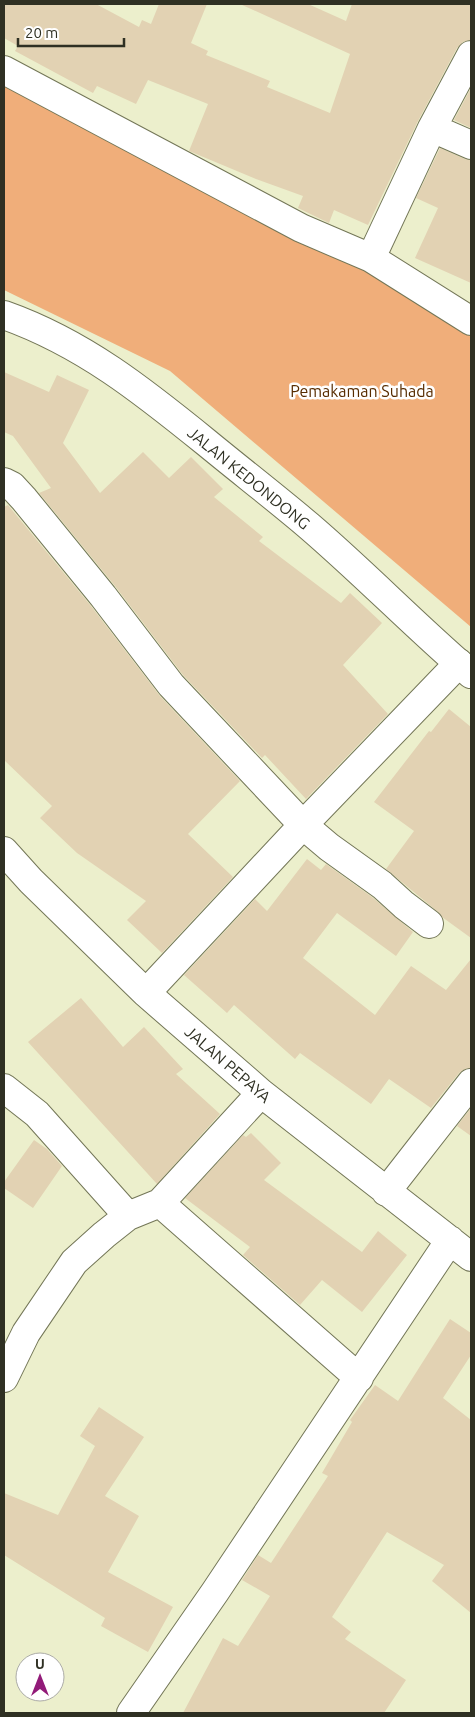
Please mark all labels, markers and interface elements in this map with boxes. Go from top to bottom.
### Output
scale bar [18,15,124,47]
text: 20 m [25,24,58,41]
park label: Pemakaman Suhada [290,382,434,400]
street label: JALAN KEDONDONG [184,423,314,533]
street label: JALAN PEPAYA [182,1022,275,1106]
north arrow [15,1652,65,1702]
text: U [35,1656,45,1672]

